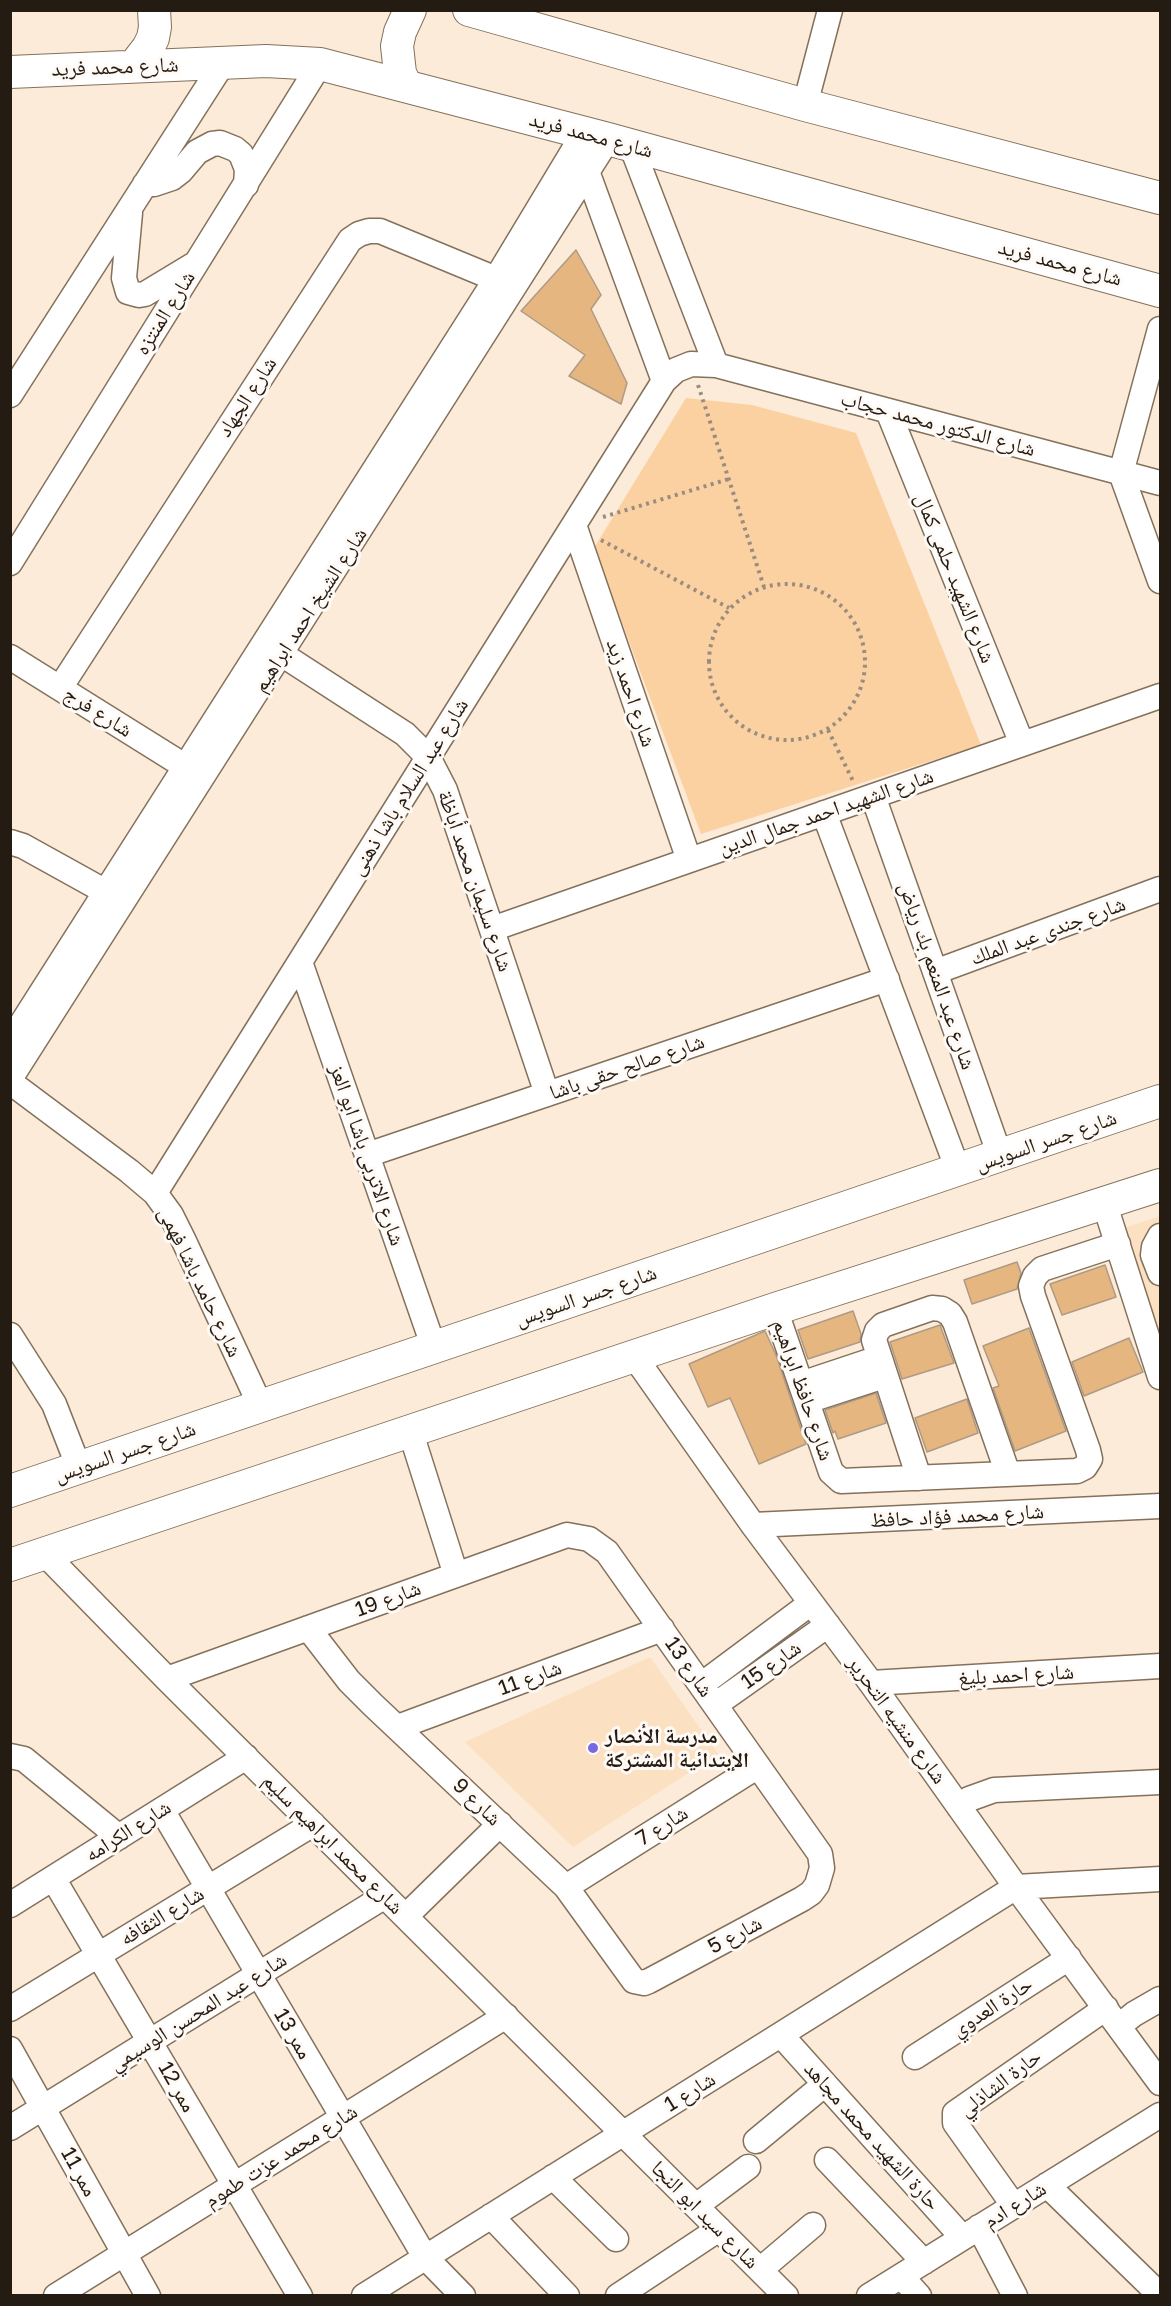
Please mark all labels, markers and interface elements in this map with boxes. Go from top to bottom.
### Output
street label: شارع محمد فريد [51,52,179,82]
street label: شارع محمد فريد [526,106,656,164]
street label: شارع محمد فريد [995,234,1125,292]
street label: شارع المنتزه [129,266,201,360]
street label: شارع الجهاد [212,352,282,442]
street label: شارع الدكتور محمد حجاب [838,386,1038,462]
street label: شارع الشهيد حلمى كمال [909,489,1001,667]
street label: شارع الشيخ احمد ابراهيم [247,523,373,697]
street label: شارع احمد زيد [601,636,661,750]
street label: شارع فرج [59,681,137,743]
street label: شارع عبد السلام باشا ذهنى [344,694,474,880]
street label: شارع الشهيد احمد جمال الدين [715,763,937,861]
street label: شارع سليمان محمد أباظة [432,787,518,975]
street label: شارع عبد المنعم بك رياض [893,879,981,1073]
street label: شارع جندى عبد الملك [967,891,1129,971]
street label: شارع صالح حقى باشا [546,1029,708,1105]
street label: شارع الاتربى باشا ابو العز [324,1061,410,1249]
street label: شارع جسر السويس [972,1105,1120,1177]
street label: شارع حامد باشا فهمى [153,1203,247,1361]
street label: شارع جسر السويس [512,1260,660,1332]
street label: شارع حافظ ابراهيم [767,1316,839,1464]
street label: شارع جسر السويس [51,1416,199,1488]
street label: شارع محمد فؤاد حافظ [869,1499,1045,1533]
street label: شارع 19 [352,1576,424,1622]
street label: شارع 13 [659,1632,719,1702]
street label: شارع 15 [736,1635,806,1695]
street label: شارع منشيه التحرير [842,1651,952,1789]
street label: شارع 11 [495,1655,565,1701]
street label: شارع احمد بليغ [957,1659,1075,1691]
place label: مدرسة الأنصار الإبتدائية المشتركة [605,1723,749,1773]
marker: مدرسة الأنصار الإبتدائية المشتركة [586,1741,600,1755]
street label: شارع محمد ابراهيم سليم [257,1768,409,1920]
street label: شارع 9 [447,1773,507,1831]
street label: شارع الكرامه [80,1795,176,1867]
street label: شارع 7 [631,1800,693,1852]
street label: شارع الثقافه [115,1881,209,1951]
street label: شارع 5 [704,1910,766,1960]
street label: شارع عبد المحسن الوسيمي [105,1947,291,2077]
street label: حارة العدوي [947,1972,1037,2042]
street label: ممر 13 [268,2004,318,2064]
street label: حارة الشاذلي [954,2044,1046,2122]
street label: حارة الشهيد محمد مجاهد [799,2056,945,2216]
street label: ممر 12 [153,2057,201,2117]
street label: شارع 1 [660,2067,720,2117]
street label: شارع محمد عزت طموم [200,2099,362,2213]
street label: ممر 11 [55,2143,103,2201]
street label: شارع سيد ابو النجا [646,2156,764,2274]
street label: شارع ادم [979,2176,1051,2234]

